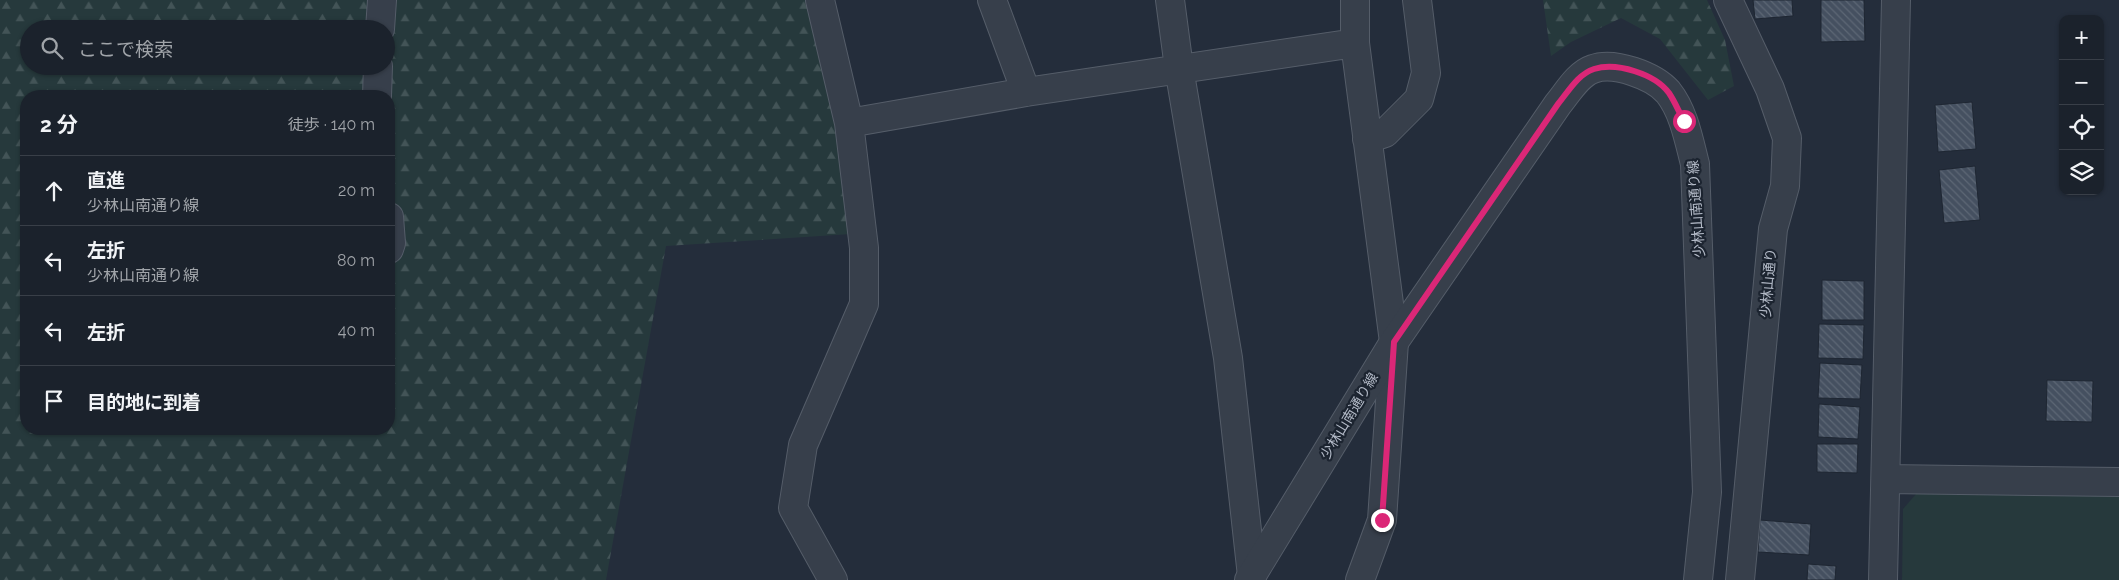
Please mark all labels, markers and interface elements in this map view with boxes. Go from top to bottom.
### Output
map controls [2059,15,2104,195]
button: + [2059,15,2104,60]
search box [20,20,395,75]
icon: search [38,34,66,62]
text: ここで検索 [78,38,173,60]
button: − [2059,60,2104,105]
button: locate [2059,105,2104,150]
route start [1673,110,1696,133]
text: 2 分 [40,112,78,137]
text: 徒歩 · 140 m [288,115,375,134]
button: layers [2059,150,2104,195]
street label: 少林山南通り線 [1685,160,1707,258]
text: 直進 [87,169,125,191]
icon: ahead [40,177,68,205]
text: 20 m [338,181,375,200]
text: 少林山南通り線 [87,196,199,215]
text: 左折 [87,239,125,261]
icon: left [40,247,68,275]
street label: 少林山通り [1757,247,1779,319]
text: 80 m [337,251,375,270]
text: 少林山南通り線 [87,266,199,285]
icon: left [40,317,68,345]
text: 左折 [87,321,125,343]
text: 40 m [338,321,375,340]
street label: 少林山南通り線 [1317,370,1381,462]
icon: arrive [40,387,68,415]
text: 目的地に到着 [87,391,201,413]
route end [1371,509,1394,532]

